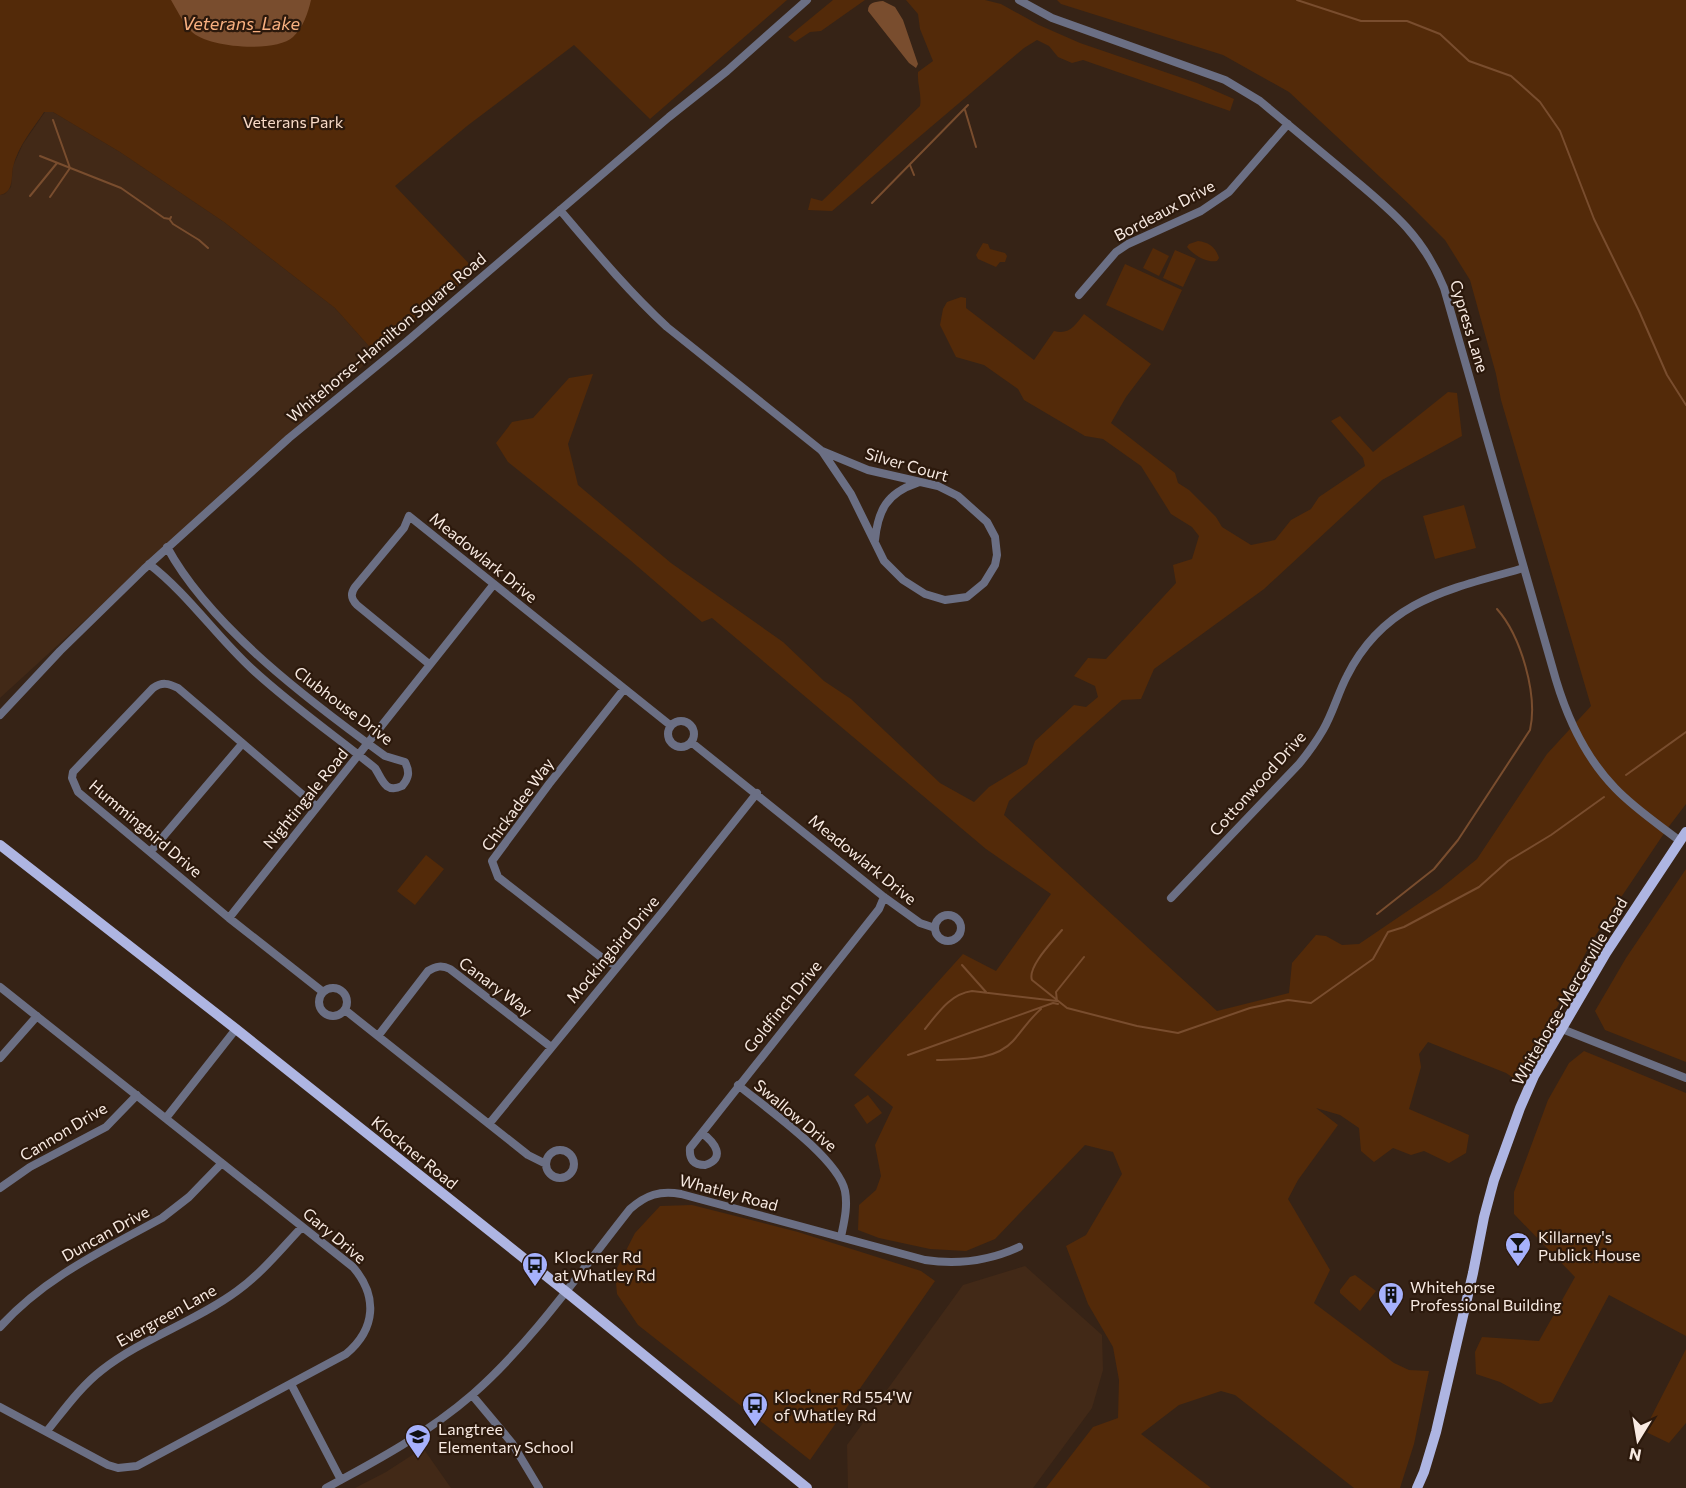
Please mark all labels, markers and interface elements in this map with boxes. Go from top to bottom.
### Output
water label: Veterans_Lake [182,12,301,34]
park label: Veterans Park [243,112,344,131]
street label: Bordeaux Drive [1110,176,1218,244]
street label: Whitehorse-Hamilton Square Road [283,248,489,426]
street label: Cypress Lane [1447,277,1493,375]
street label: Silver Court [863,443,951,485]
street label: Meadowlark Drive [426,508,542,606]
street label: Clubhouse Drive [291,662,397,748]
street label: Cottonwood Drive [1205,727,1309,839]
street label: Nightingale Road [259,744,351,852]
street label: Chickadee Way [477,754,557,854]
street label: Hummingbird Drive [86,775,206,881]
street label: Meadowlark Drive [805,810,921,908]
street label: Mockingbird Drive [562,892,662,1006]
street label: Whitehorse-Mercerville Road [1507,894,1631,1088]
street label: Canary Way [456,952,536,1020]
street label: Goldfinch Drive [739,956,825,1056]
street label: Swallow Drive [751,1075,841,1155]
street label: Cannon Drive [16,1098,110,1164]
street label: Klockner Road [368,1111,462,1193]
street label: Whatley Road [678,1170,780,1214]
street label: Duncan Drive [58,1201,152,1265]
street label: Gary Drive [300,1203,370,1267]
place label: Killarney's Publick House [1538,1227,1640,1264]
bar icon: Killarney's Publick House [1503,1230,1533,1268]
place label: Klockner Rd at Whatley Rd [554,1247,656,1284]
bus stop icon: Klockner Rd at Whatley Rd [520,1250,550,1288]
place label: Whitehorse Professional Building [1410,1277,1562,1314]
street label: Evergreen Lane [113,1280,219,1350]
building icon: Whitehorse Professional Building [1376,1280,1406,1318]
place label: Klockner Rd 554'W of Whatley Rd [774,1387,912,1424]
bus stop icon: Klockner Rd 554'W of Whatley Rd [740,1390,770,1428]
north arrow [1608,1410,1668,1470]
place label: Langtree Elementary School [438,1419,574,1456]
school or university icon: Langtree Elementary School [403,1422,433,1460]
text: N [1627,1445,1643,1466]

